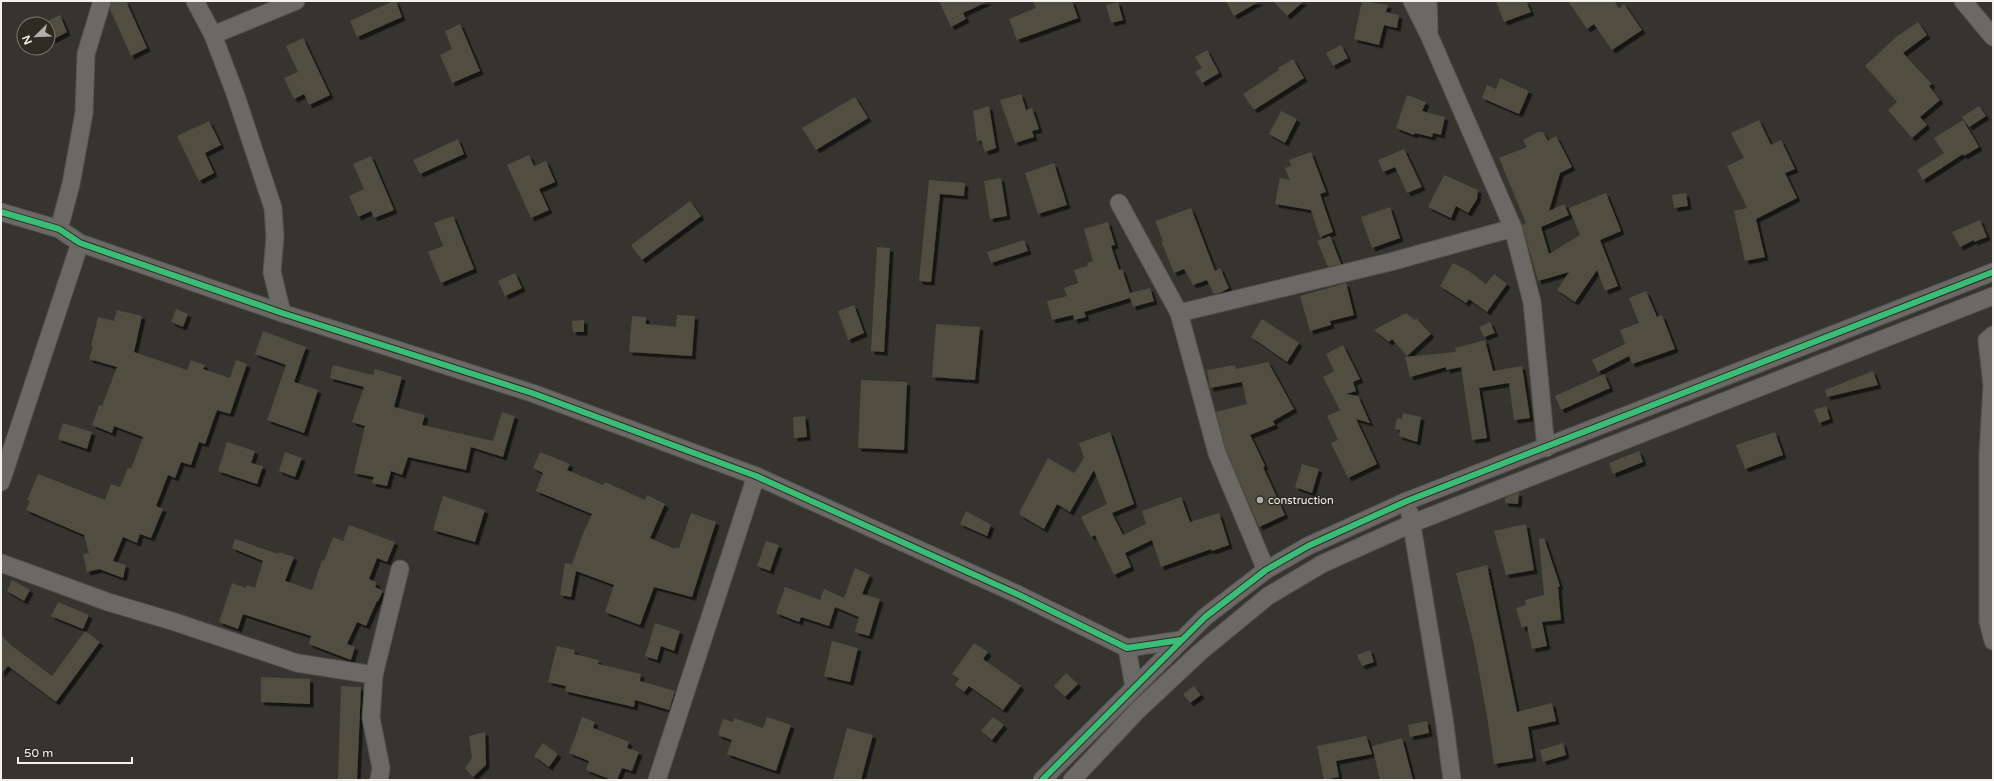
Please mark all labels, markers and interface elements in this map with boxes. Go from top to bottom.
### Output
north arrow [16,16,56,56]
text: N [20,33,35,46]
place label: construction [1268,494,1334,507]
marker: construction [1255,495,1265,505]
scale bar [18,739,132,765]
text: 50 m [24,746,53,760]

